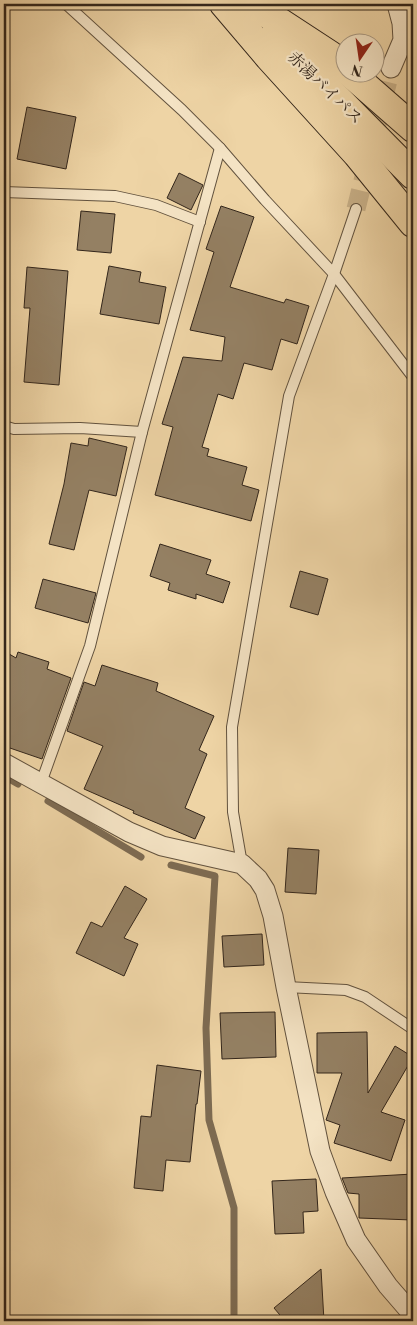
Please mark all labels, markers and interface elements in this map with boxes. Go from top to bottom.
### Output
north arrow [334,32,384,82]
street label: 赤湯バイパス [284,48,366,128]
text: N [350,60,365,80]

